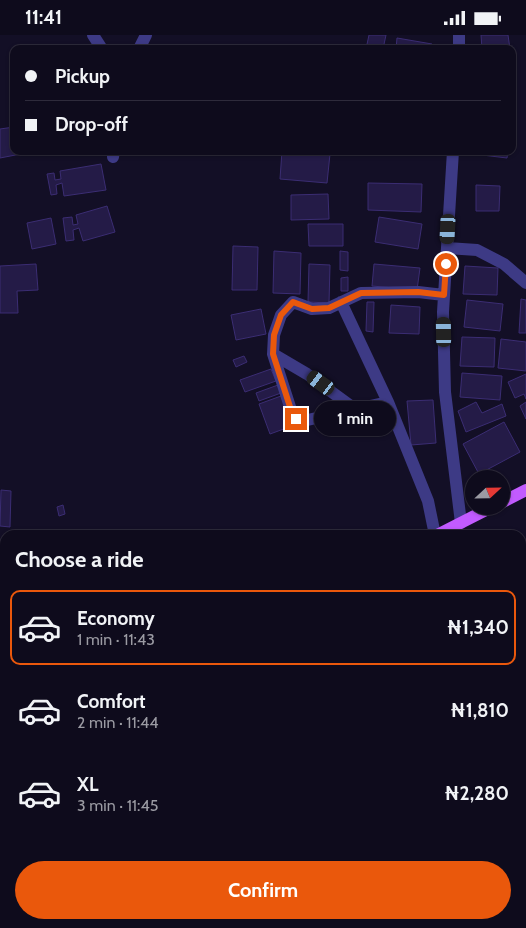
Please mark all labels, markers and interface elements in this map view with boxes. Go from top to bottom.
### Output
text: 11:41 [25,6,62,29]
text: Pickup [55,65,110,88]
text: Drop-off [55,113,128,136]
car [439,214,456,244]
route start [435,253,457,275]
car [436,317,451,347]
car [304,368,337,398]
callout: 1 min [314,401,396,437]
route end [285,408,307,430]
text: 1 min [337,409,373,428]
north arrow [465,470,510,515]
map controls [465,470,510,515]
text: Choose a ride [15,546,144,573]
icon: car [17,605,62,650]
text: Economy [77,607,155,630]
text: ₦1,340 [447,616,509,639]
text: 1 min · 11:43 [77,630,155,649]
icon: car [17,688,62,733]
text: Comfort [77,690,146,713]
text: ₦1,810 [450,699,509,722]
text: 2 min · 11:44 [77,713,159,732]
icon: car [17,771,62,816]
text: XL [77,773,98,796]
text: ₦2,280 [444,782,509,805]
text: 3 min · 11:45 [77,796,158,815]
button: Confirm [15,861,511,919]

